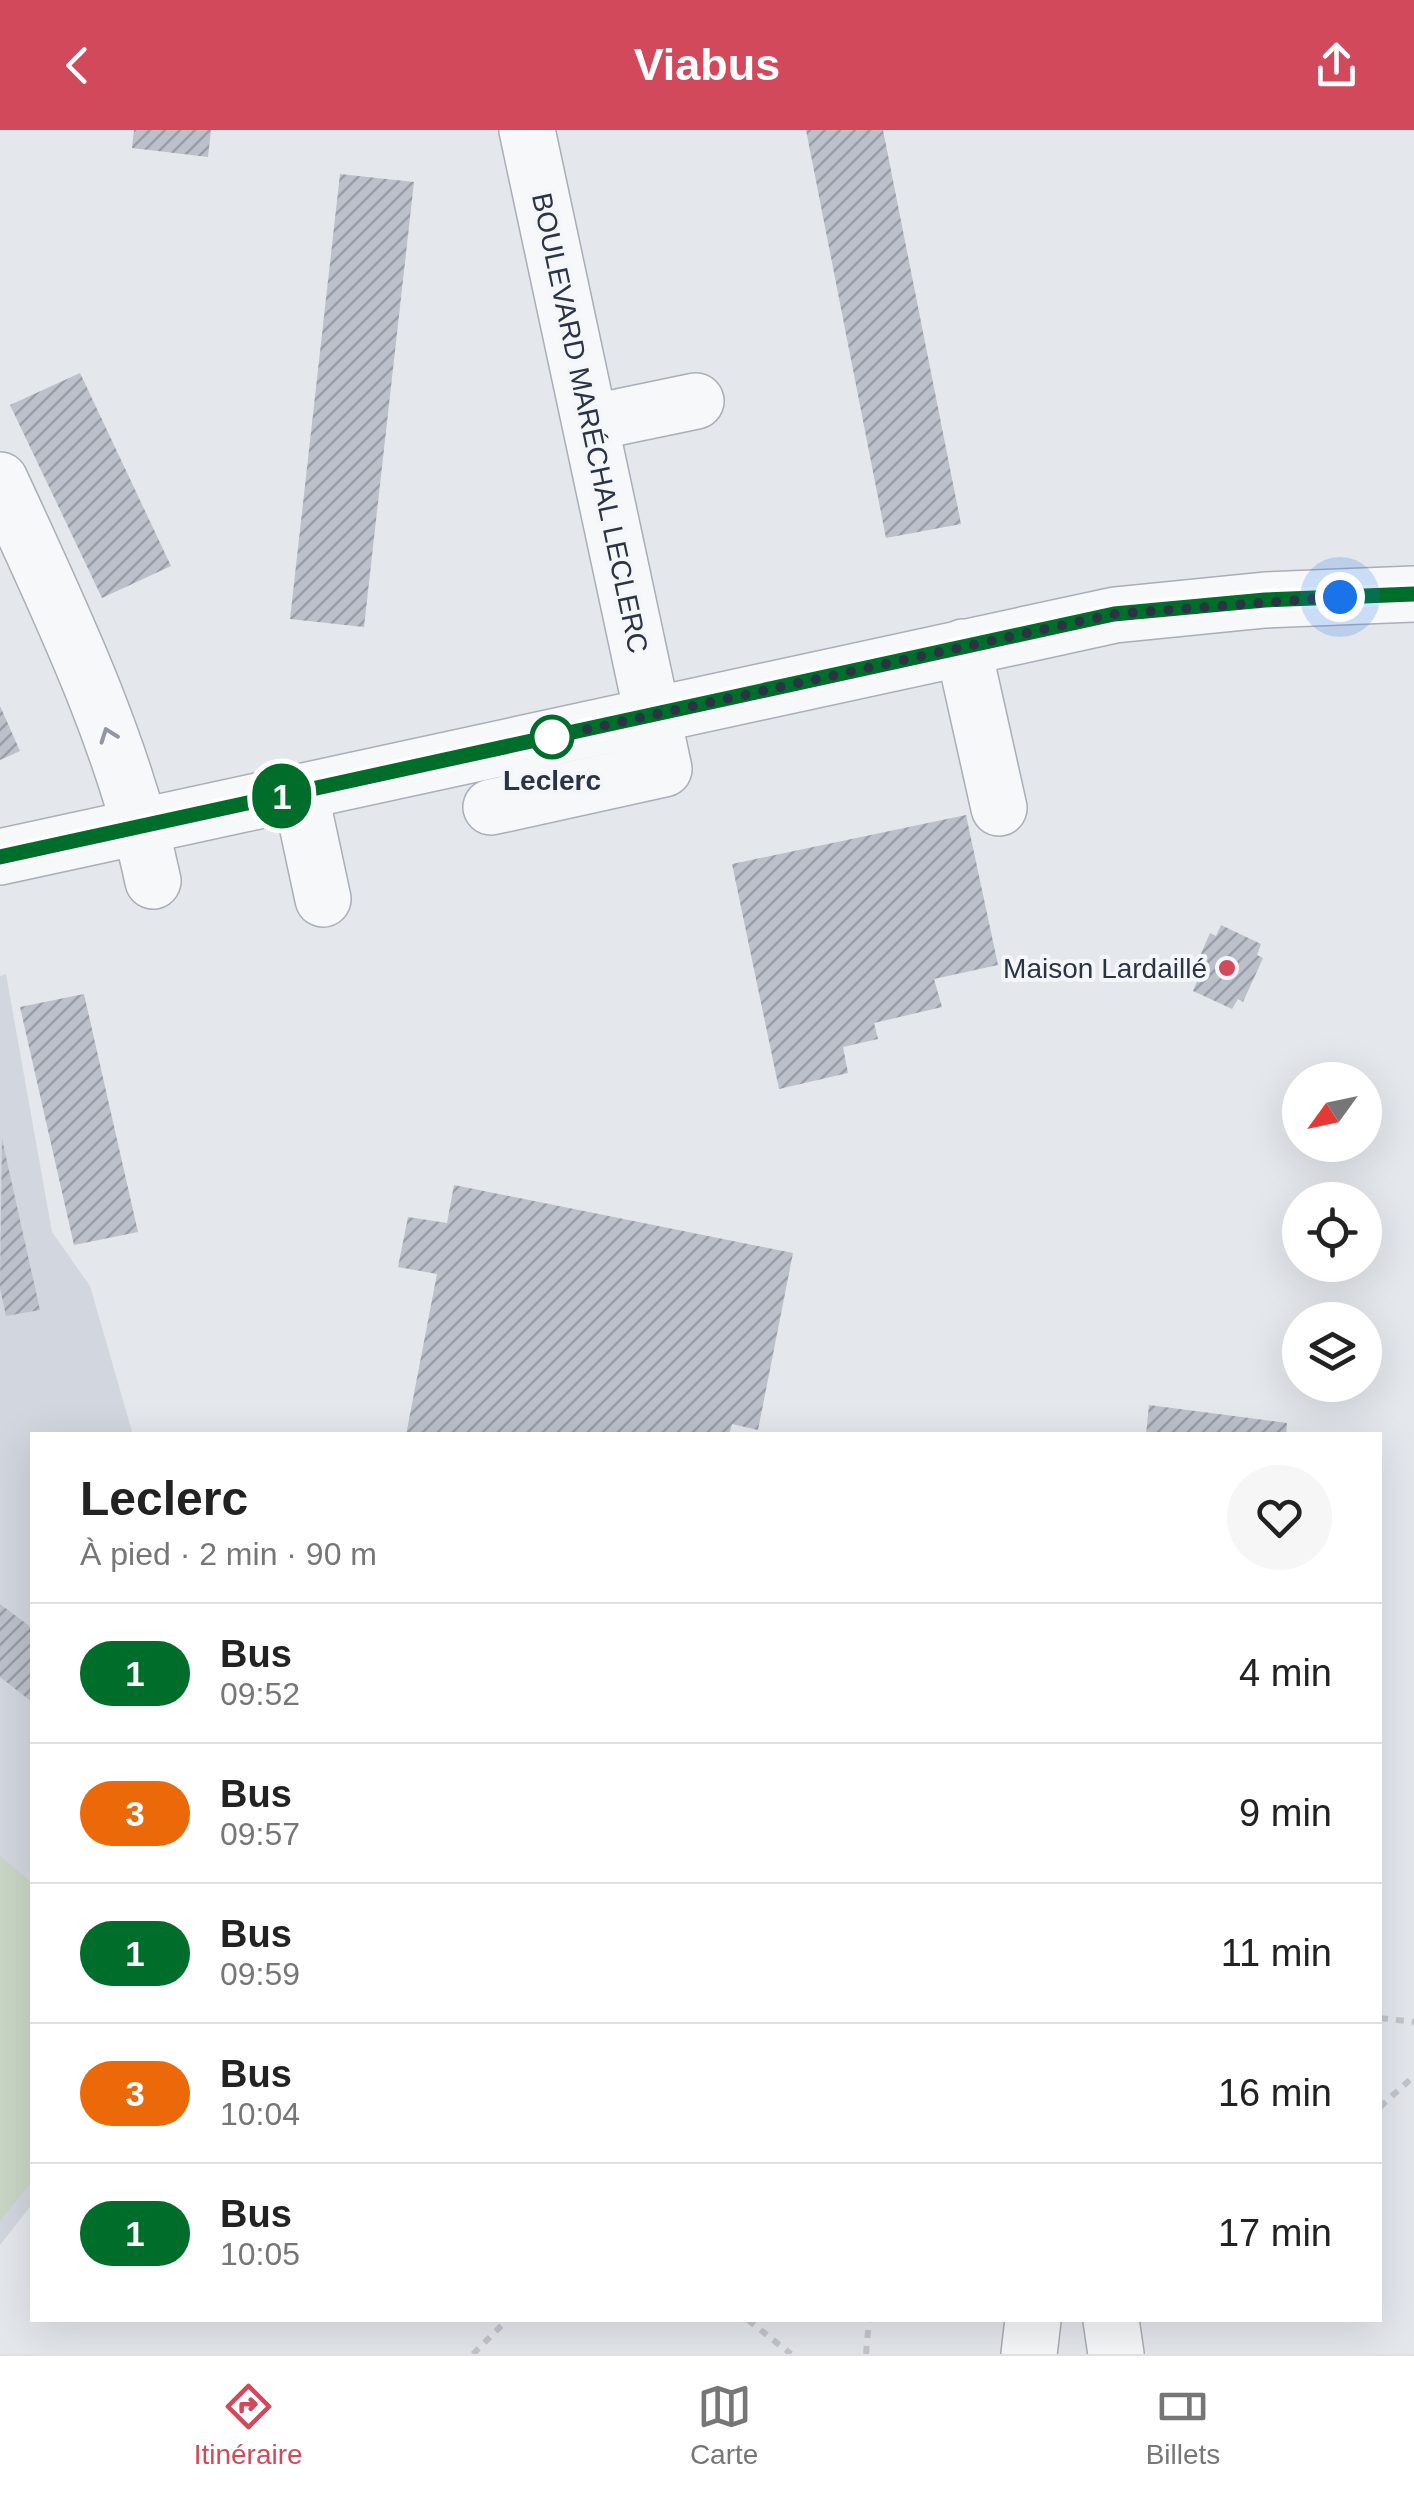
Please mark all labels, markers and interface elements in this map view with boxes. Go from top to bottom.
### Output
icon: back [50,38,105,93]
icon: share [1309,38,1364,93]
text: Viabus [634,39,780,90]
street label: BOULEVARD MARÉCHAL LECLERC [526,190,654,656]
your location [1315,572,1365,622]
marker: Leclerc [531,716,573,758]
one-way arrow [99,727,120,744]
line badge: 1 [250,764,314,828]
place label: Leclerc [503,765,601,796]
text: 1 [272,777,292,816]
place label: Maison Lardaillé [1003,953,1207,984]
marker: Maison Lardaillé [1216,957,1238,979]
north arrow [1282,1062,1382,1162]
map controls [1282,1062,1382,1402]
button: locate [1282,1182,1382,1282]
button: layers [1282,1302,1382,1402]
button: heart [1227,1465,1332,1570]
text: Leclerc [80,1472,248,1525]
text: À pied · 2 min · 90 m [80,1536,377,1572]
text: Bus [220,1633,292,1675]
text: 4 min [1239,1652,1332,1694]
text: 1 [125,1654,145,1693]
text: 09:52 [220,1676,300,1712]
text: Bus [220,1773,292,1815]
text: 9 min [1239,1792,1332,1834]
text: 3 [125,1794,145,1833]
text: 09:57 [220,1816,300,1852]
text: Bus [220,1913,292,1955]
text: 11 min [1221,1932,1332,1974]
text: 1 [125,1934,145,1973]
text: 09:59 [220,1956,300,1992]
text: Bus [220,2053,292,2095]
text: 16 min [1218,2072,1332,2114]
text: 3 [125,2074,145,2113]
text: 10:04 [220,2096,300,2132]
text: Bus [220,2193,292,2235]
text: 17 min [1218,2212,1332,2254]
text: 1 [125,2214,145,2253]
text: 10:05 [220,2236,300,2272]
tab: Itinéraire [194,2379,303,2471]
tab: Carte [690,2379,758,2471]
tab: Billets [1146,2379,1220,2471]

